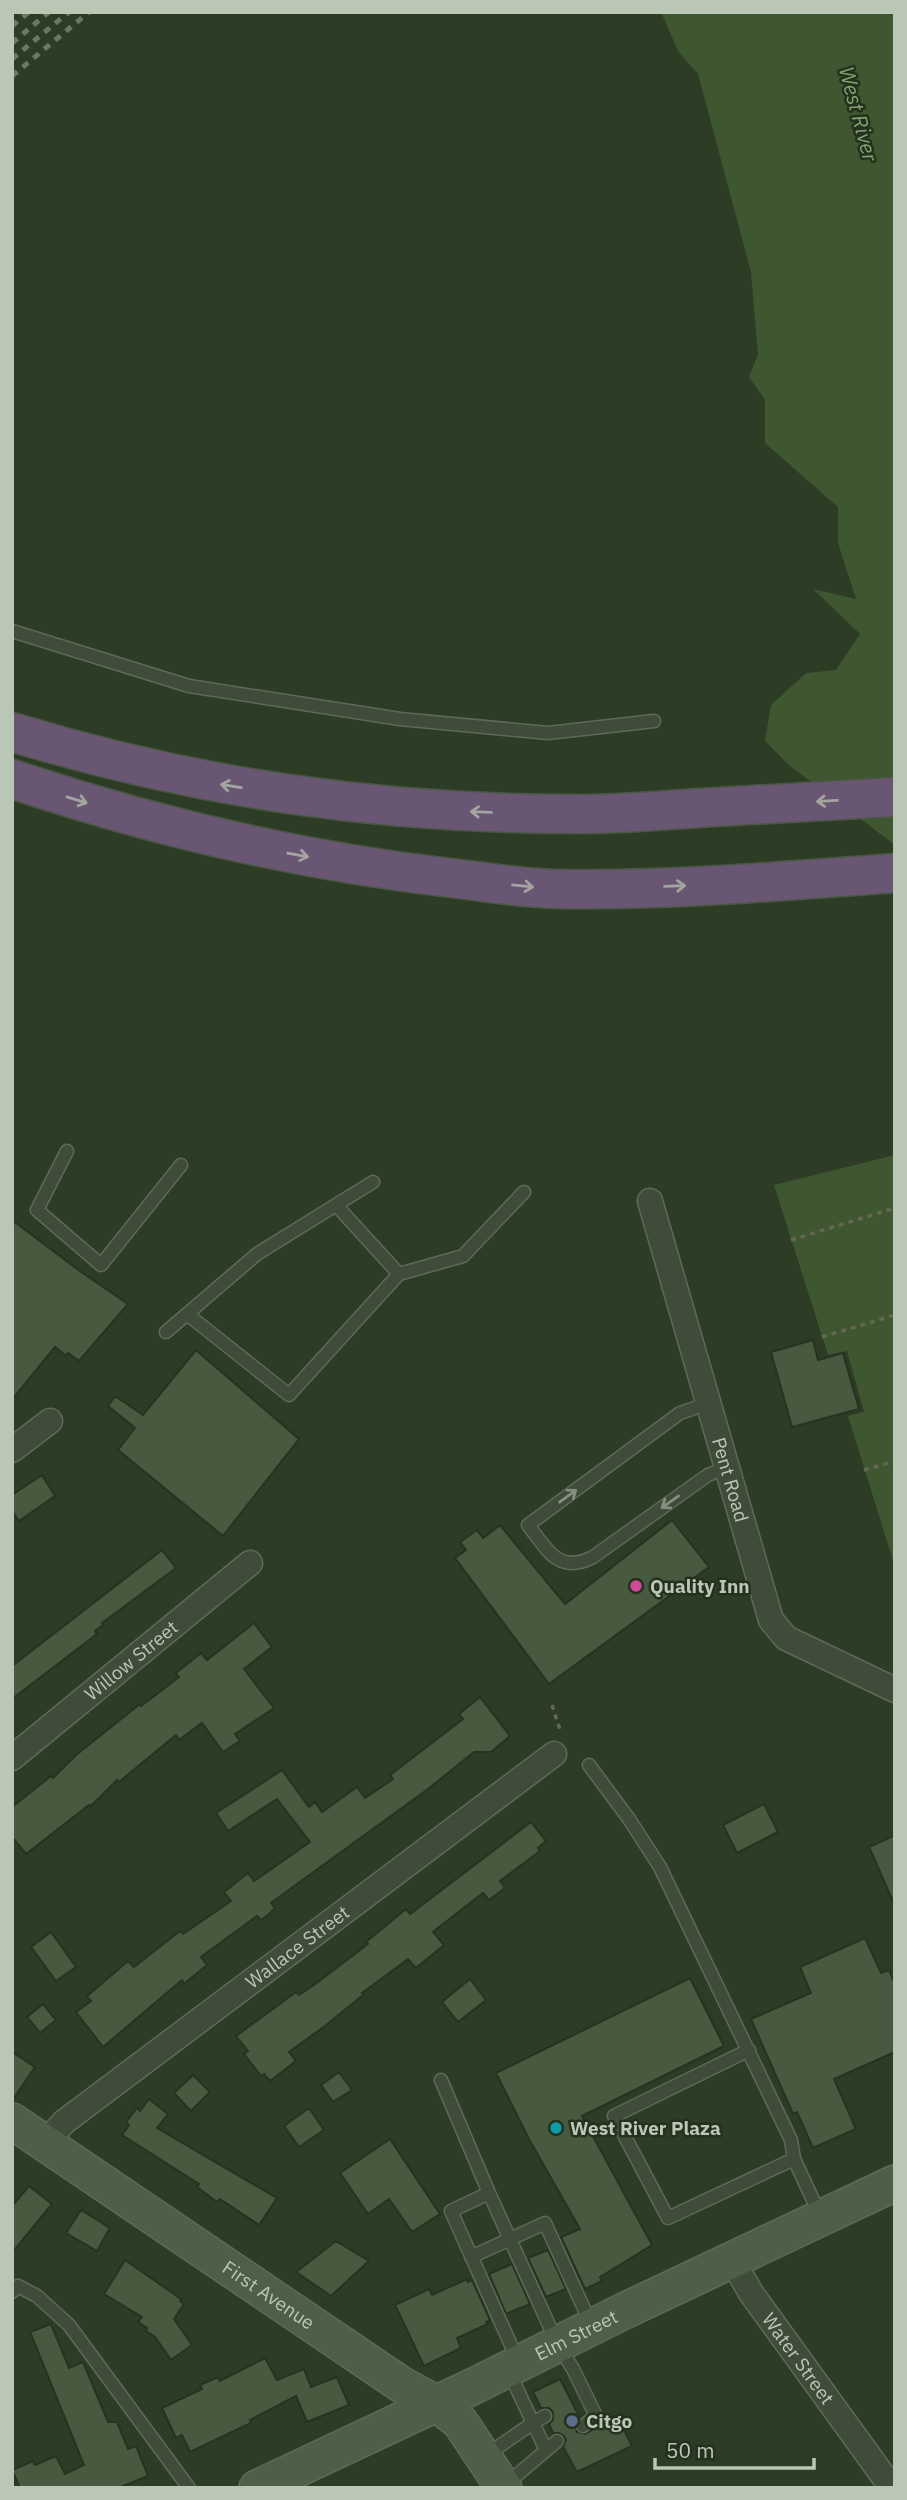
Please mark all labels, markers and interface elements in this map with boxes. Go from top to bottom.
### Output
water label: West River [833,63,885,165]
one-way arrow [220,779,242,792]
one-way arrow [66,795,88,808]
one-way arrow [816,795,838,808]
one-way arrow [470,806,493,819]
one-way arrow [286,849,309,862]
one-way arrow [511,879,534,892]
one-way arrow [663,880,686,893]
street label: Pent Road [707,1434,754,1525]
one-way arrow [558,1489,577,1503]
one-way arrow [661,1495,680,1509]
place label: Quality Inn [650,1574,750,1598]
marker: Quality Inn [628,1578,644,1594]
street label: Willow Street [80,1615,183,1706]
street label: Wallace Street [241,1900,354,1994]
place label: West River Plaza [570,2116,721,2140]
marker: West River Plaza [548,2120,564,2136]
street label: First Avenue [218,2255,319,2334]
street label: Elm Street [531,2304,622,2366]
street label: Water Street [757,2308,840,2409]
place label: Citgo [586,2409,632,2433]
marker: Citgo [564,2413,580,2429]
scale bar [655,2426,814,2470]
text: 50 m [666,2436,715,2464]

